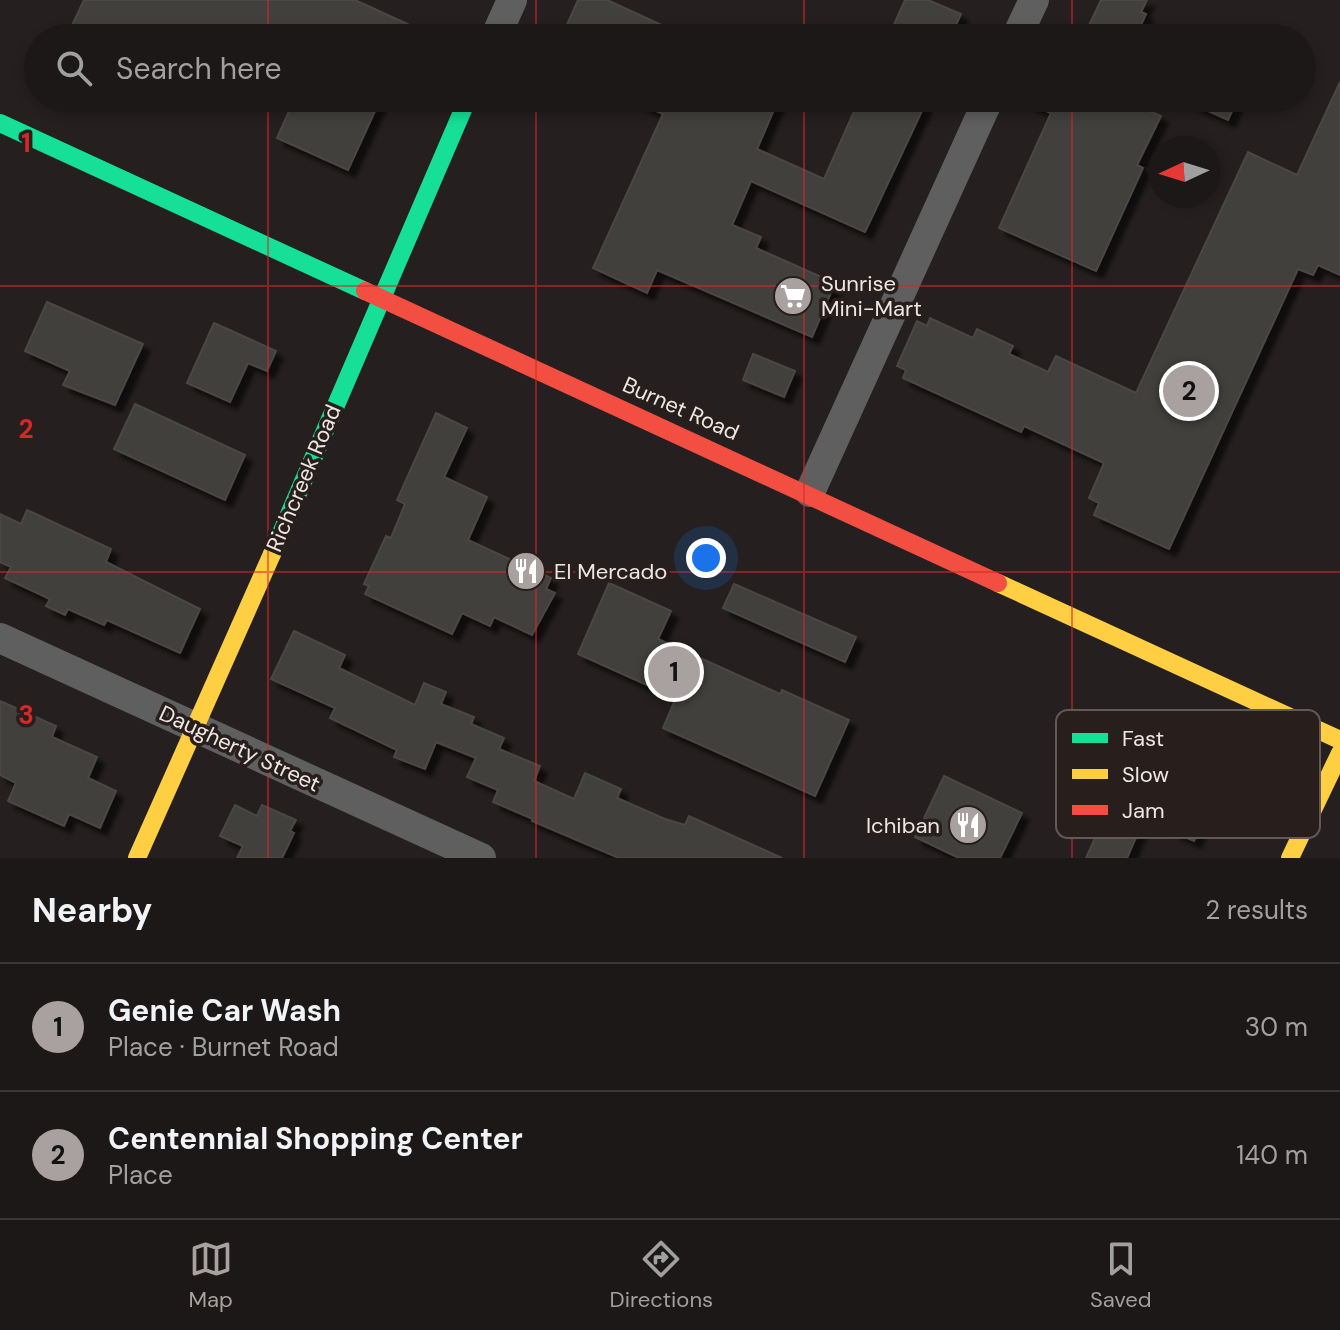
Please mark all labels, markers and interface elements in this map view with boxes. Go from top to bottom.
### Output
search box [24,24,1316,112]
icon: search [52,46,96,90]
text: Search here [116,49,282,88]
text: 1 [21,126,31,160]
north arrow [1148,136,1220,208]
place label: Sunrise Mini-Mart [821,269,922,323]
supermarket icon: Sunrise Mini-Mart [772,275,814,317]
pin: 2 [1163,361,1215,421]
street label: Burnet Road [618,370,744,447]
street label: Richcreek Road [259,400,347,556]
text: 2 [18,412,34,446]
your location [686,538,726,578]
restaurant icon: El Mercado [505,550,547,592]
place label: El Mercado [554,557,667,586]
pin: 1 [648,642,700,702]
text: 3 [18,698,34,732]
street label: Daugherty Street [155,698,325,798]
legend [1056,710,1320,838]
text: Fast [1122,724,1164,753]
text: Slow [1122,760,1169,789]
text: Jam [1122,796,1165,825]
restaurant icon: Ichiban [947,804,989,846]
place label: Ichiban [866,811,940,840]
text: Nearby [32,888,152,933]
text: 2 results [1205,893,1308,927]
text: Genie Car Wash [108,991,341,1030]
text: 1 [53,1010,63,1044]
text: 30 m [1245,1010,1308,1044]
text: Place · Burnet Road [108,1030,339,1064]
text: Centennial Shopping Center [108,1119,523,1158]
text: 2 [50,1138,66,1172]
text: 140 m [1236,1138,1308,1172]
text: Place [108,1158,173,1192]
tab: Map [188,1237,233,1314]
tab: Directions [610,1237,713,1314]
tab: Saved [1090,1237,1152,1314]

